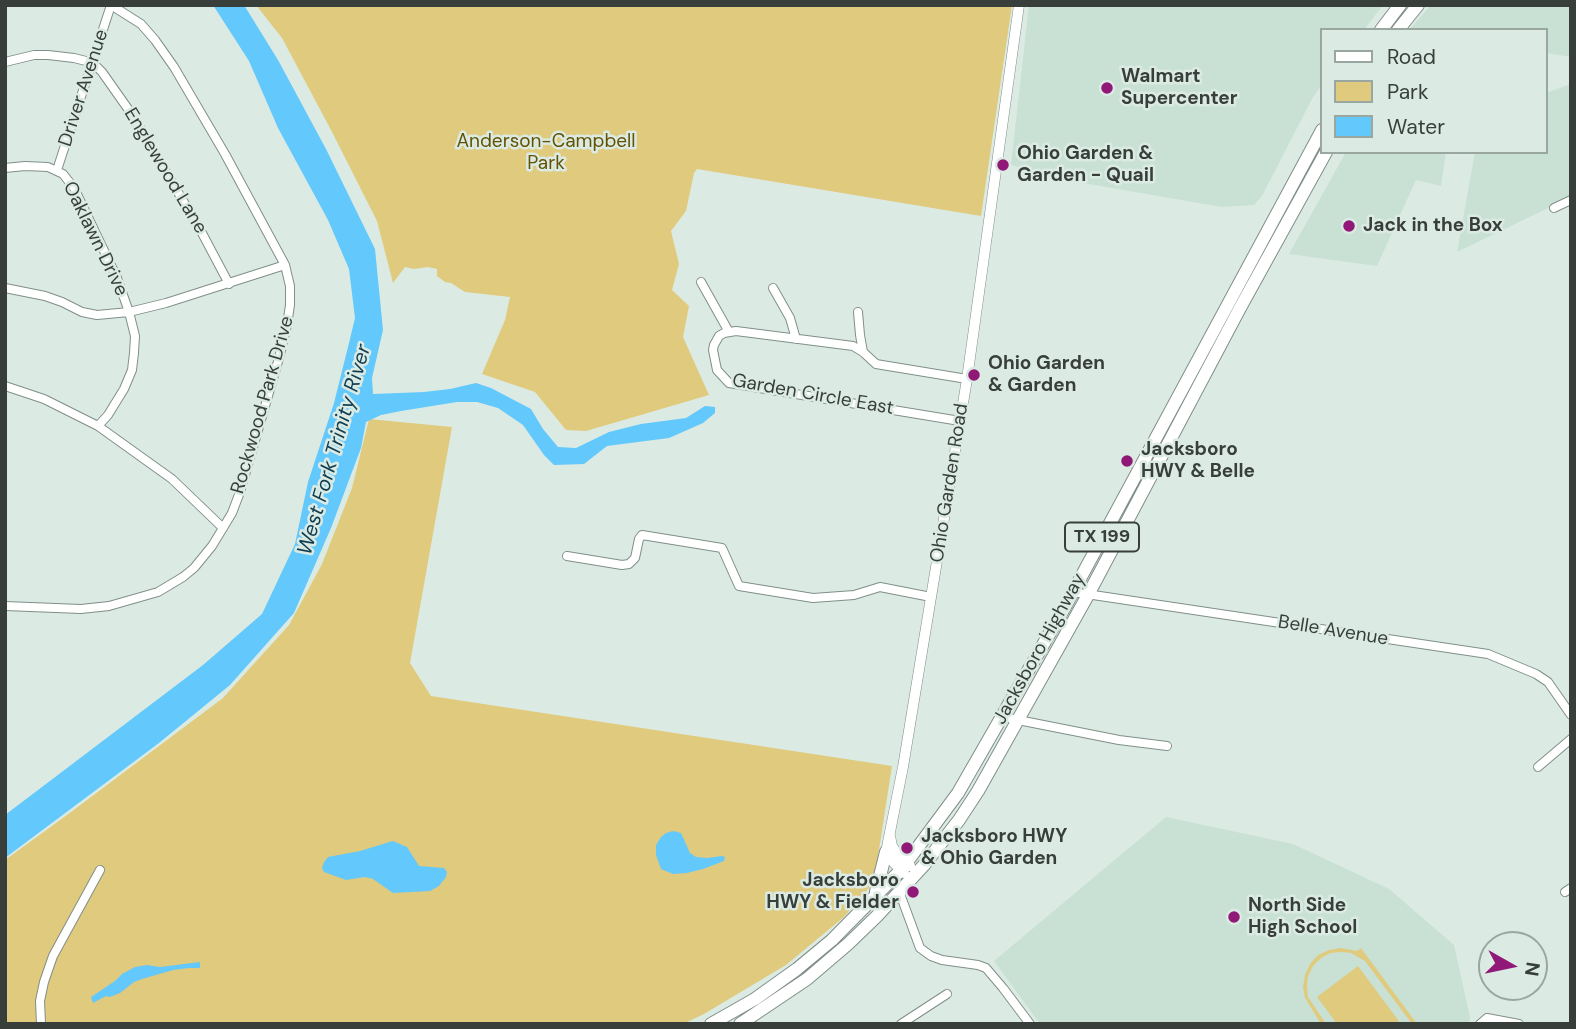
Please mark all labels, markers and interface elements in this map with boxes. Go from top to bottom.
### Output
street label: Driver Avenue [54,27,114,149]
legend [1320,28,1548,154]
text: Road [1387,43,1436,71]
place label: Walmart Supercenter [1121,66,1238,110]
text: Park [1387,78,1428,106]
marker: Walmart Supercenter [1099,80,1115,96]
street label: Englewood Lane [119,104,211,238]
text: Water [1387,113,1445,141]
park label: Anderson-Campbell Park [456,131,636,175]
place label: Ohio Garden & Garden - Quail [1017,143,1154,187]
marker: Ohio Garden & Garden - Quail [995,157,1011,173]
street label: Oaklawn Drive [57,178,133,300]
place label: Jack in the Box [1363,215,1503,237]
marker: Jack in the Box [1341,218,1357,234]
street label: Rockwood Park Drive [227,314,299,496]
water label: West Fork Trinity River [293,342,377,558]
place label: Ohio Garden & Garden [988,353,1105,397]
marker: Ohio Garden & Garden [966,367,982,383]
street label: Garden Circle East [731,370,895,420]
street label: Ohio Garden Road [926,402,974,564]
place label: Jacksboro HWY & Belle [1141,439,1255,483]
marker: Jacksboro HWY & Belle [1119,453,1135,469]
road number: TX 199 [1065,522,1139,552]
street label: Jacksboro Highway [989,569,1091,729]
street label: Belle Avenue [1276,611,1390,651]
place label: Jacksboro HWY & Ohio Garden [921,826,1067,870]
marker: Jacksboro HWY & Ohio Garden [899,840,915,856]
place label: Jacksboro HWY & Fielder [766,870,899,914]
marker: Jacksboro HWY & Fielder [905,884,921,900]
place label: North Side High School [1248,895,1357,939]
marker: North Side High School [1226,909,1242,925]
north arrow [1478,931,1548,1001]
text: N [1519,960,1546,978]

